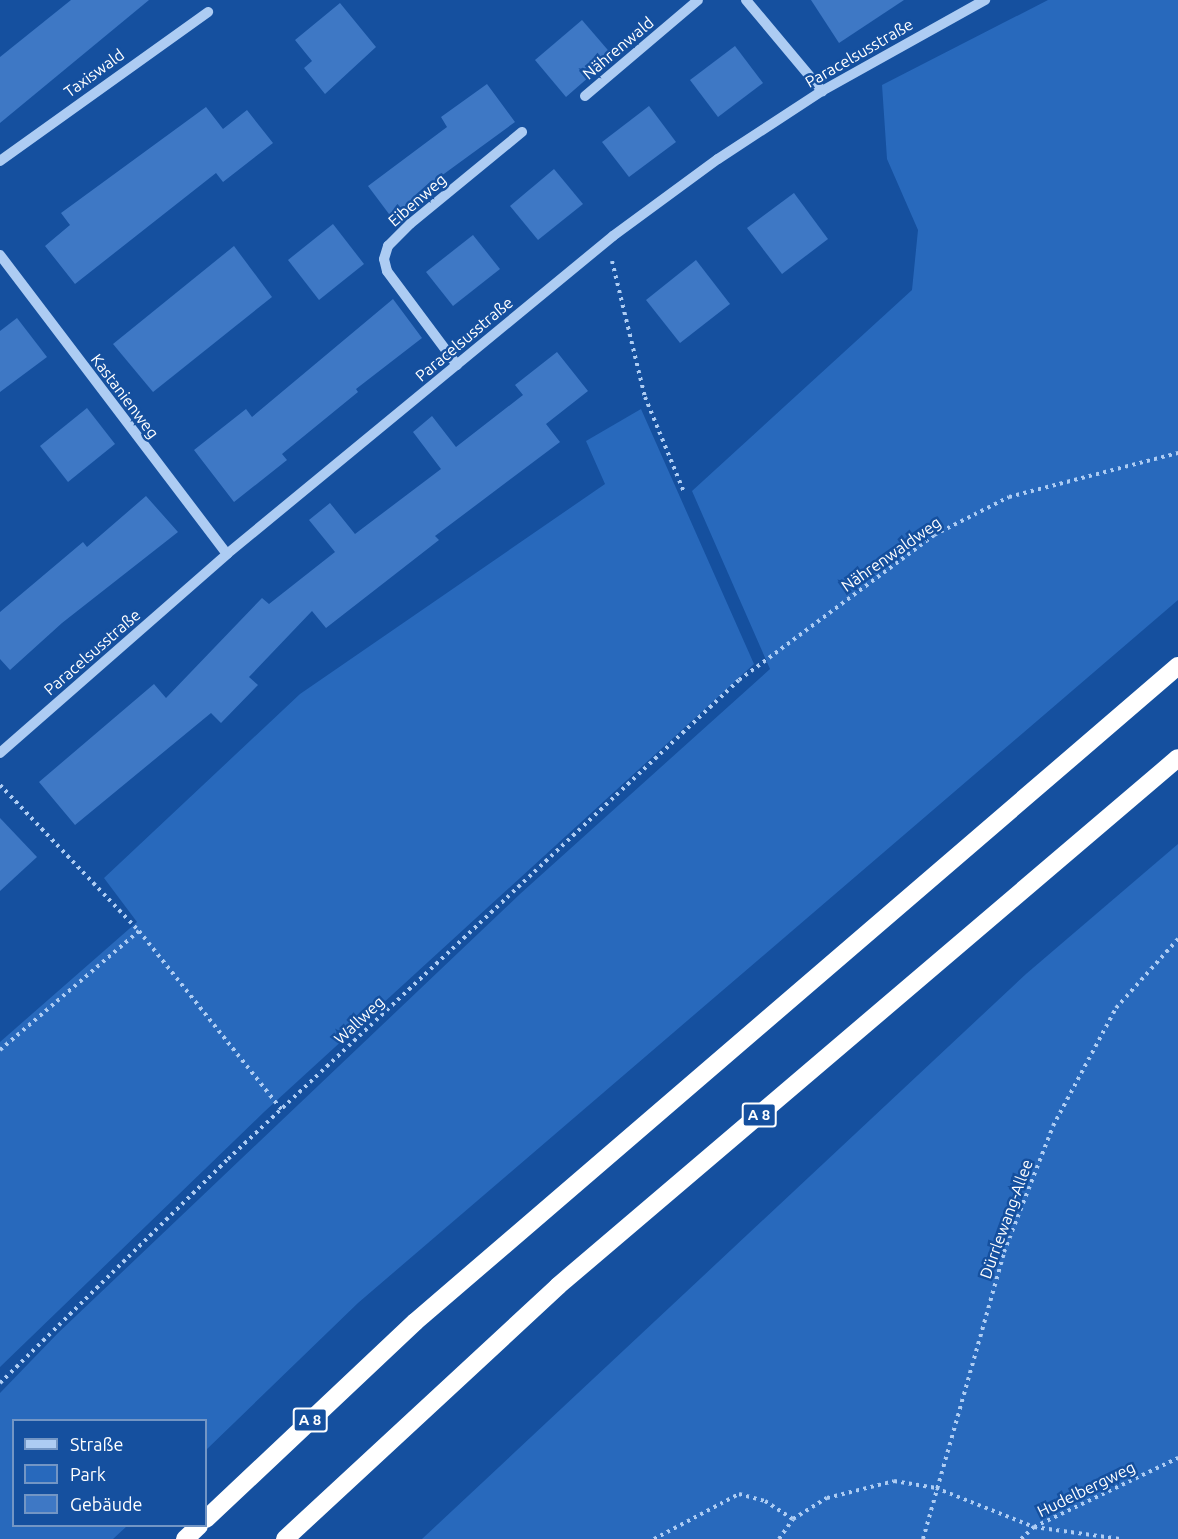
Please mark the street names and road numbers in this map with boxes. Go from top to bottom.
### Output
street label: Nährenwald [579,13,657,83]
street label: Paracelsusstraße [802,14,916,92]
street label: Taxiswald [60,45,128,101]
street label: Eibenweg [384,170,450,230]
street label: Paracelsusstraße [411,293,517,385]
street label: Kastanienweg [87,350,163,442]
street label: Nährenwaldweg [837,512,945,596]
street label: Paracelsusstraße [40,605,144,699]
street label: Wallweg [330,992,388,1048]
road number: A 8 [741,1103,777,1127]
street label: Dürrlewang-Allee [975,1157,1037,1281]
road number: A 8 [292,1408,328,1432]
street label: Hudelbergweg [1034,1457,1138,1521]

